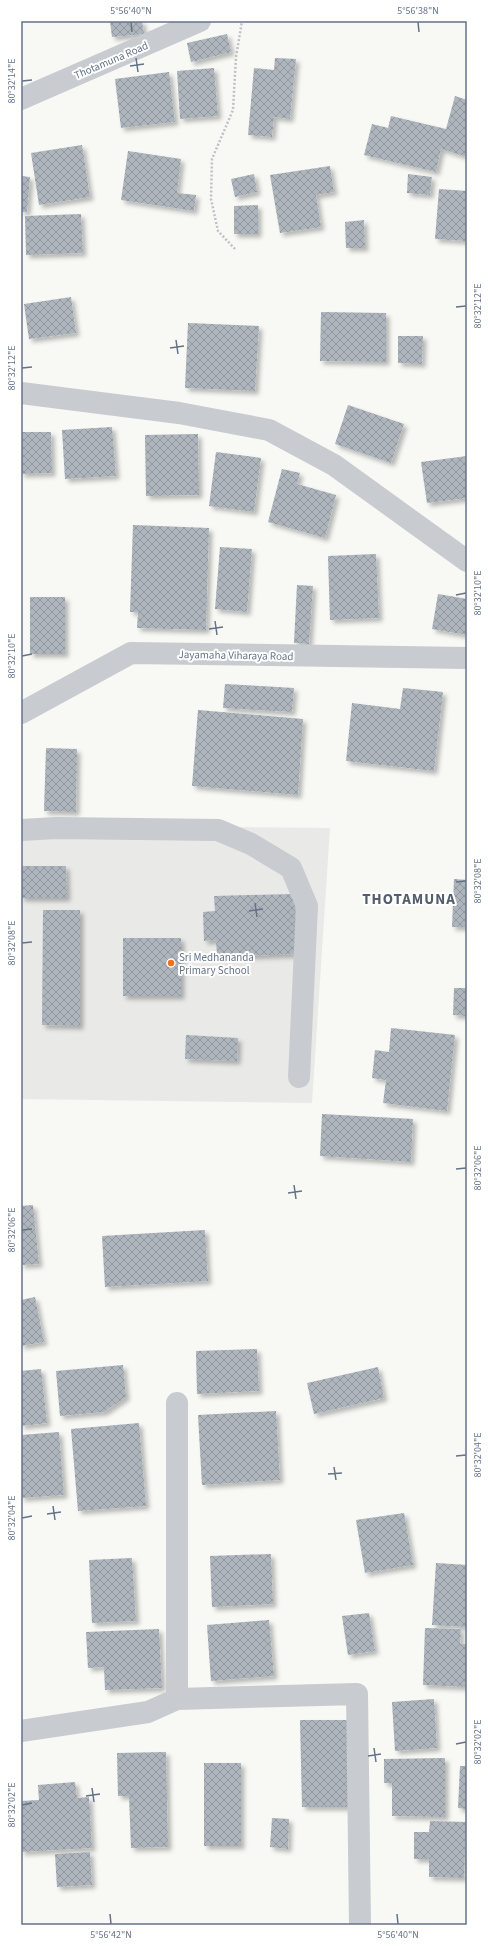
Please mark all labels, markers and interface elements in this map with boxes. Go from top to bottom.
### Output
text: 5°56'40"N [110,4,152,18]
text: 5°56'38"N [397,4,439,18]
street label: Thotamuna Road [72,38,151,83]
text: 80°32'14"E [5,58,19,104]
text: 80°32'12"E [471,283,485,329]
text: 80°32'12"E [5,345,19,391]
text: 80°32'10"E [471,570,485,616]
text: 80°32'10"E [5,633,19,679]
street label: Jayamaha Viharaya Road [178,647,294,664]
text: 80°32'08"E [471,858,485,904]
district label: THOTAMUNA [362,889,456,910]
text: 80°32'08"E [5,920,19,966]
place label: Sri Medhananda Primary School [179,950,254,978]
marker: Sri Medhananda Primary School [166,958,176,968]
text: 80°32'06"E [471,1145,485,1191]
text: 80°32'06"E [5,1207,19,1253]
text: 80°32'04"E [471,1432,485,1478]
text: 80°32'04"E [5,1495,19,1541]
text: 80°32'02"E [471,1719,485,1765]
text: 80°32'02"E [5,1782,19,1828]
text: 5°56'42"N [90,1928,132,1942]
text: 5°56'40"N [377,1928,419,1942]

